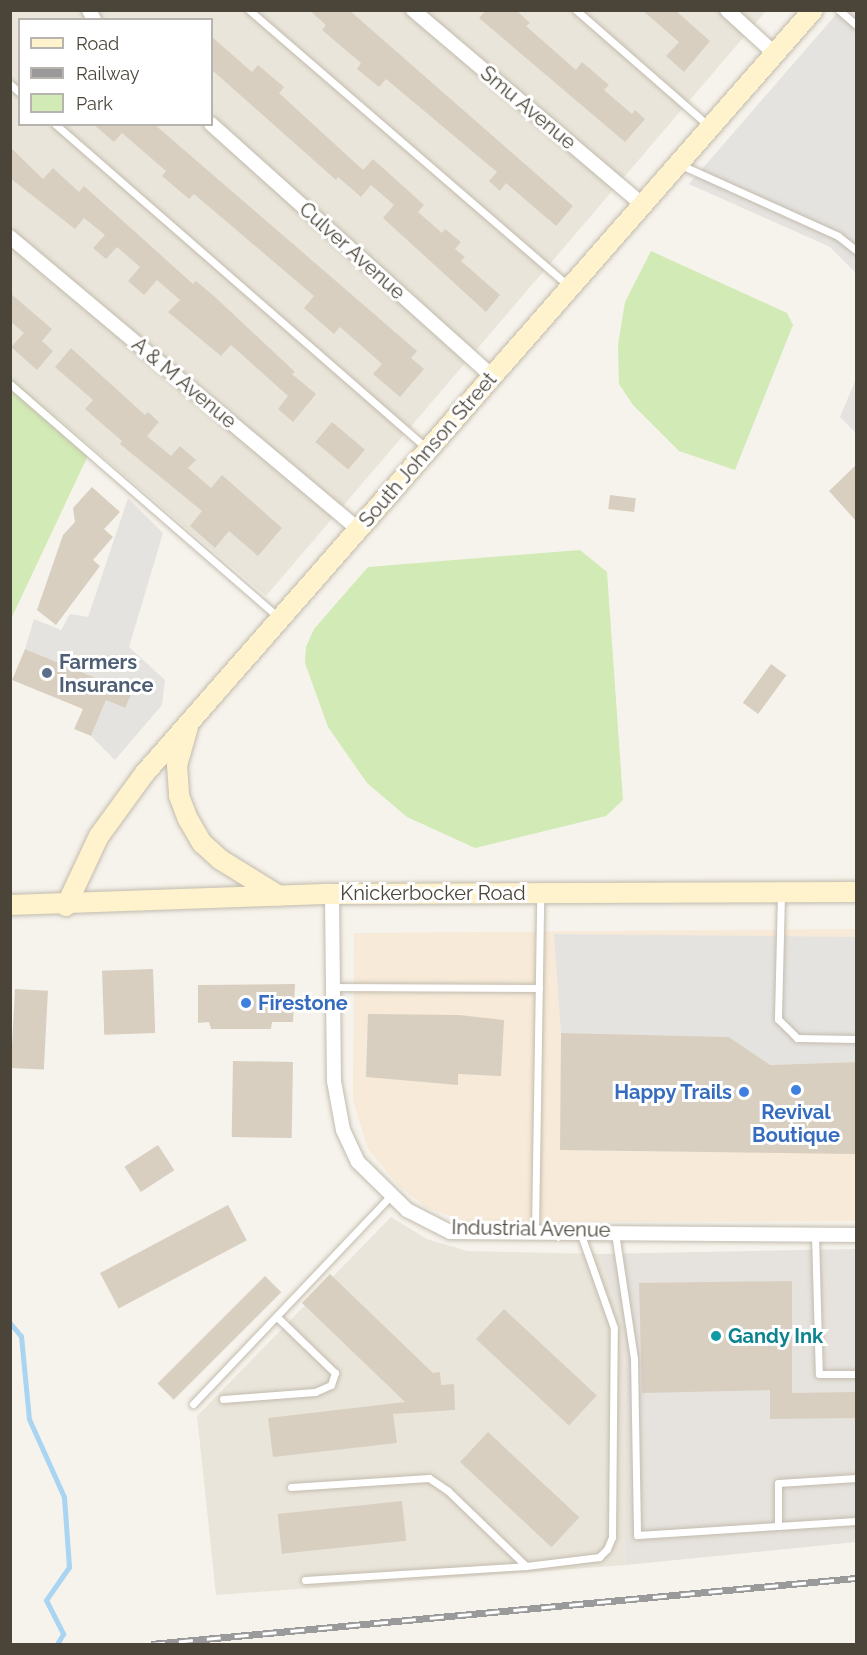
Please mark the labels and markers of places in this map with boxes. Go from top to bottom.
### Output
place label: Farmers Insurance [59,650,153,697]
marker: Farmers Insurance [40,666,54,680]
place label: Firestone [258,991,348,1015]
marker: Firestone [239,996,253,1010]
place label: Happy Trails [613,1080,732,1104]
marker: Revival Boutique [789,1083,803,1097]
marker: Happy Trails [737,1085,751,1099]
place label: Revival Boutique [752,1100,840,1147]
place label: Gandy Ink [728,1324,824,1348]
marker: Gandy Ink [709,1329,723,1343]

